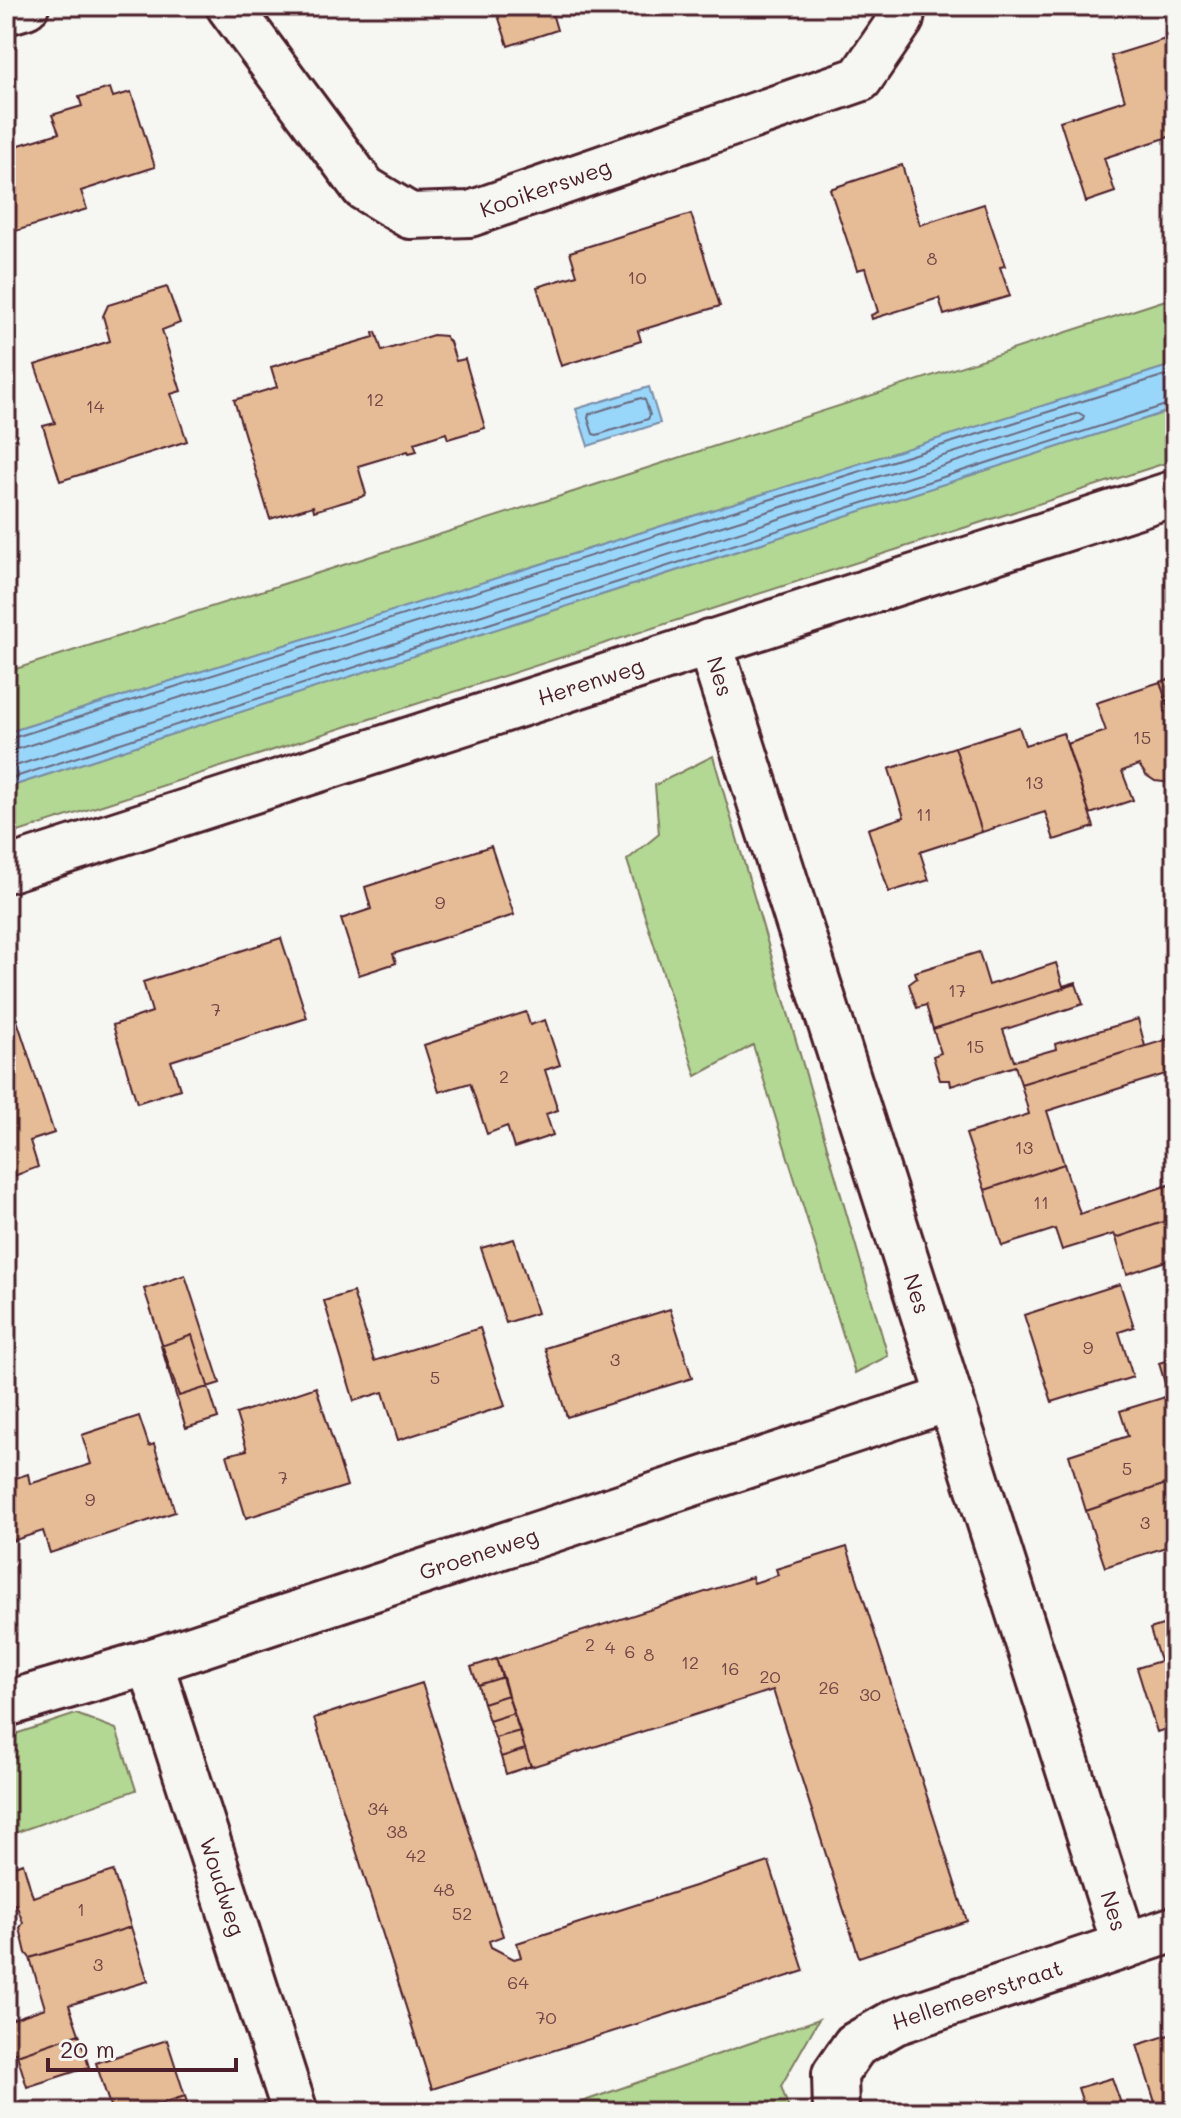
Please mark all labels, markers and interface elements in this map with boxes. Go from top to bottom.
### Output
street label: Kooikersweg [476,151,614,224]
house number: 8 [927,246,938,270]
house number: 10 [627,265,647,289]
house number: 12 [366,387,384,411]
house number: 14 [86,394,105,418]
street label: Herenweg [534,650,647,712]
street label: Nes [700,652,740,700]
house number: 15 [1133,725,1151,749]
house number: 13 [1025,770,1043,794]
house number: 11 [916,802,932,826]
house number: 9 [435,890,446,914]
house number: 17 [948,978,966,1002]
house number: 7 [211,997,221,1021]
house number: 15 [966,1034,984,1058]
house number: 2 [499,1064,509,1088]
house number: 13 [1015,1135,1033,1159]
house number: 11 [1033,1190,1049,1214]
street label: Nes [897,1270,937,1317]
house number: 9 [1083,1335,1094,1359]
house number: 3 [610,1347,620,1371]
house number: 5 [430,1365,440,1389]
house number: 5 [1122,1456,1132,1480]
house number: 7 [278,1465,288,1489]
house number: 9 [85,1487,96,1511]
house number: 3 [1140,1510,1150,1534]
street label: Groeneweg [415,1520,542,1586]
house number: 2 [585,1632,595,1656]
house number: 4 [605,1635,616,1659]
house number: 6 [625,1639,635,1663]
house number: 8 [644,1642,655,1666]
house number: 12 [681,1650,699,1674]
house number: 16 [721,1656,739,1680]
house number: 20 [759,1664,781,1688]
house number: 26 [819,1675,839,1699]
house number: 30 [859,1682,881,1706]
house number: 34 [367,1796,389,1820]
house number: 38 [386,1819,408,1843]
street label: Woudweg [193,1834,252,1939]
house number: 42 [406,1843,426,1867]
house number: 48 [433,1877,455,1901]
street label: Nes [1094,1887,1134,1935]
house number: 1 [77,1897,85,1921]
house number: 52 [452,1901,472,1925]
house number: 3 [93,1952,103,1976]
street label: Hellemeerstraat [888,1952,1066,2036]
house number: 64 [507,1970,529,1994]
house number: 70 [535,2005,557,2029]
scale bar [48,2022,236,2072]
text: 20 m [60,2033,115,2064]

